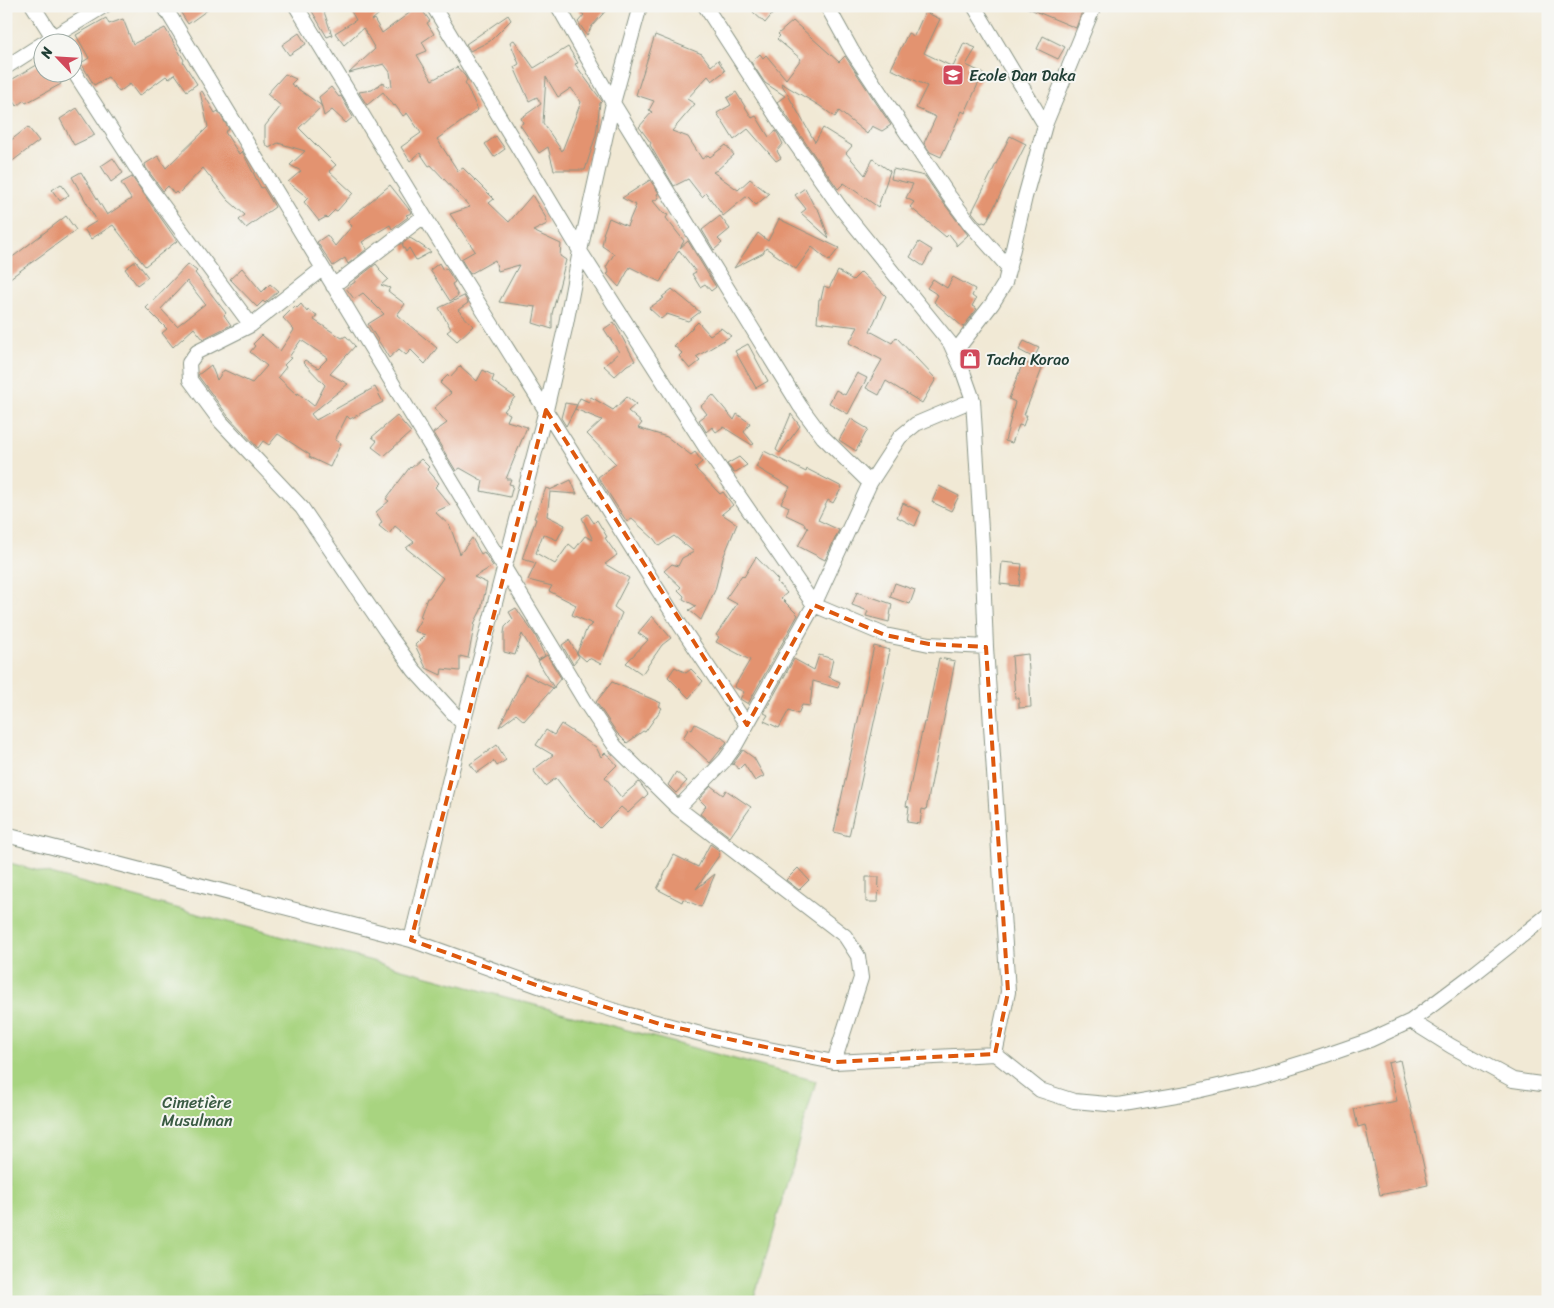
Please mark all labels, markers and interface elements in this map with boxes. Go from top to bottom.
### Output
north arrow [32,32,82,82]
text: N [33,43,60,63]
place label: Ecole Dan Daka [969,61,1076,90]
school or university icon: Ecole Dan Daka [941,63,965,87]
place label: Tacha Korao [986,345,1069,374]
shop icon: Tacha Korao [958,347,982,371]
park label: Cimetière Musulman [161,1088,233,1135]

